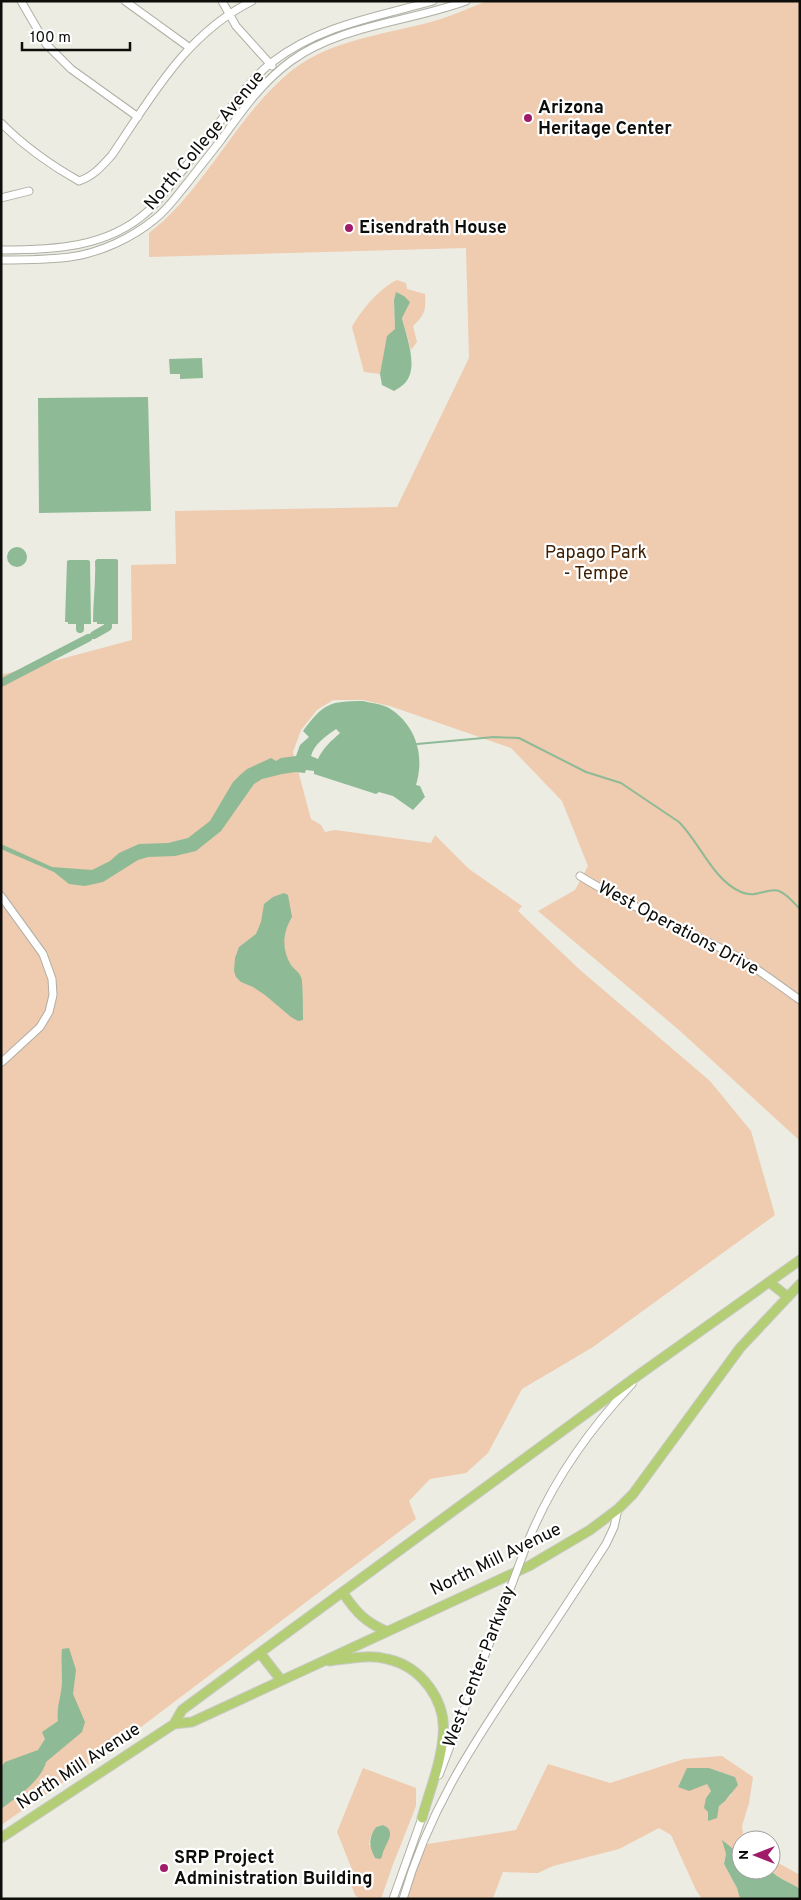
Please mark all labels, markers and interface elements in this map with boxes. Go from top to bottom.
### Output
scale bar [22,20,130,52]
text: 100 m [30,29,71,48]
street label: North College Avenue [140,66,270,216]
place label: Arizona Heritage Center [538,97,672,141]
marker: Arizona Heritage Center [522,112,534,124]
place label: Eisendrath House [359,217,507,240]
marker: Eisendrath House [343,222,355,234]
park label: Papago Park - Tempe [545,542,647,586]
street label: West Operations Drive [593,877,763,981]
street label: North Mill Avenue [427,1518,565,1602]
street label: West Center Parkway [439,1583,521,1751]
street label: North Mill Avenue [13,1718,145,1816]
north arrow [731,1830,781,1880]
place label: SRP Project Administration Building [174,1847,373,1891]
text: N [736,1850,753,1860]
marker: SRP Project Administration Building [158,1862,170,1874]

